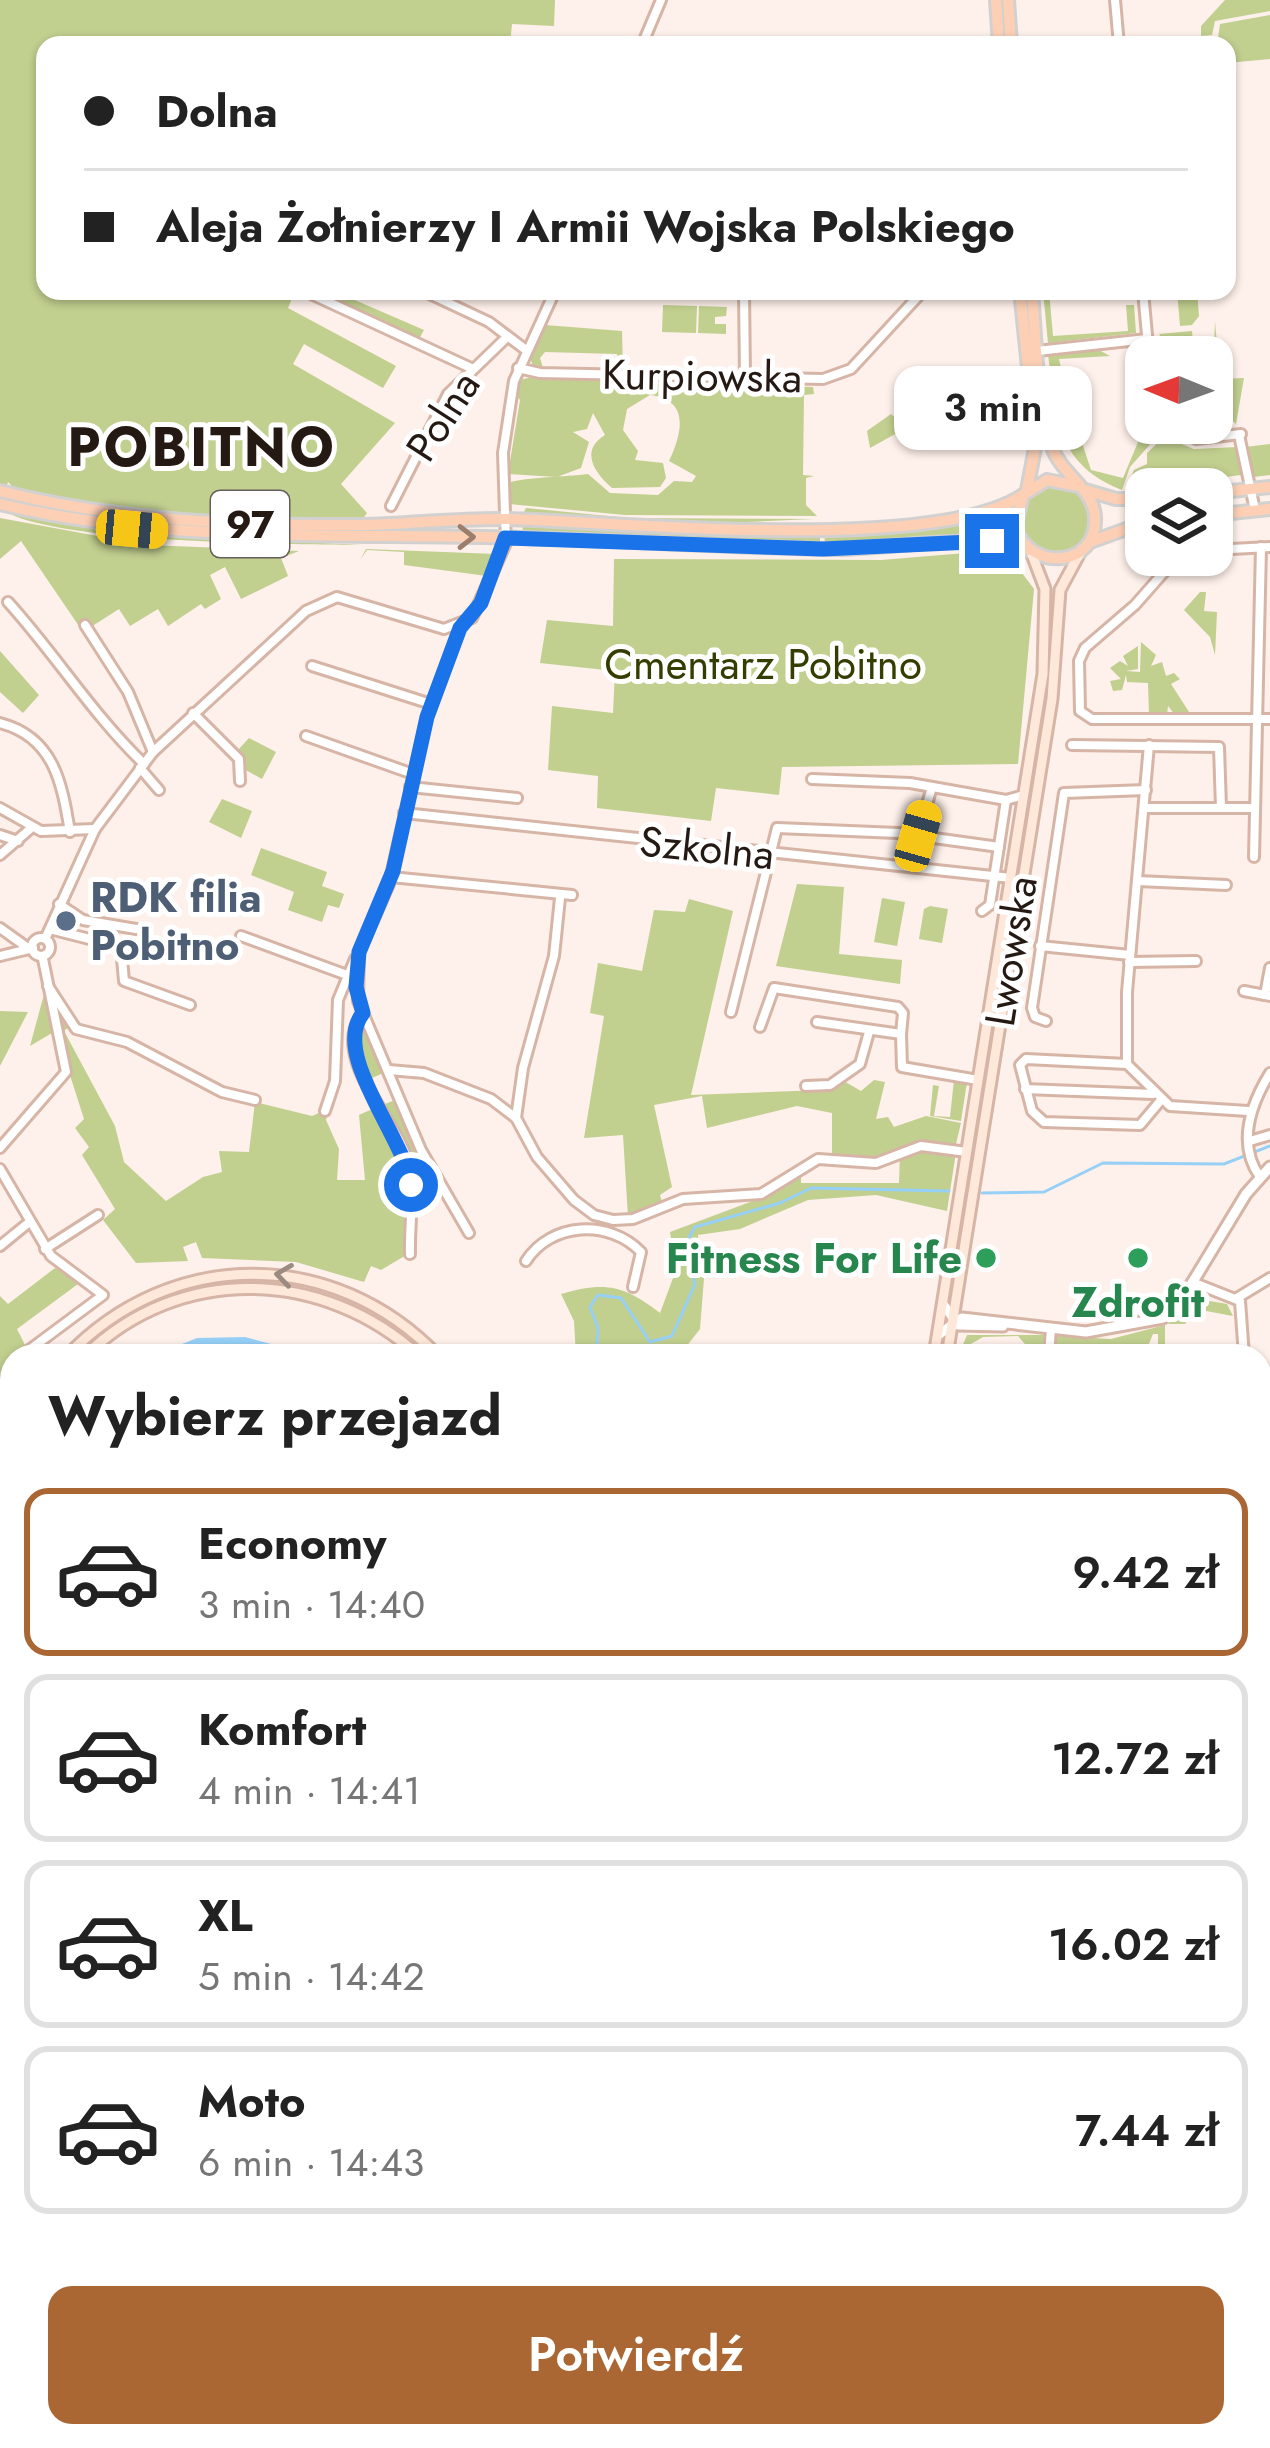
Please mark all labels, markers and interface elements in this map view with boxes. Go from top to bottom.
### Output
text: Dolna [156,79,278,144]
text: Aleja Żołnierzy I Armii Wojska Polskiego [156,194,1015,259]
north arrow [1125,336,1233,444]
map controls [1125,336,1233,576]
street label: Kurpiowska [601,344,803,408]
street label: Polna [391,359,495,473]
callout: 3 min [893,367,1091,451]
text: 3 min [944,379,1042,436]
district label: POBITNO [67,408,337,486]
button: layers [1125,468,1233,576]
road number: 97 [211,491,289,557]
car [95,508,169,550]
route end [965,514,1019,568]
one-way arrow [458,524,476,550]
park label: Cmentarz Pobitno [604,634,922,695]
car [891,796,945,876]
street label: Szkolna [637,811,777,885]
place label: RDK filia Pobitno [90,867,262,976]
street label: Lwowska [969,872,1053,1030]
marker: RDK filia Pobitno [53,908,79,934]
route start [384,1158,438,1212]
place label: Fitness For Life [666,1228,962,1289]
marker: Fitness For Life [973,1245,999,1271]
marker: Zdrofit [1125,1245,1151,1271]
one-way arrow [275,1263,294,1289]
place label: Zdrofit [1072,1272,1205,1333]
text: Wybierz przejazd [48,1377,502,1455]
text: Economy [198,1511,386,1576]
icon: car [54,1518,162,1626]
text: 9.42 zł [1072,1540,1218,1605]
text: 3 min · 14:40 [198,1576,425,1633]
text: Komfort [198,1697,366,1762]
icon: car [54,1704,162,1812]
text: 12.72 zł [1051,1726,1218,1791]
text: 4 min · 14:41 [198,1762,421,1819]
text: XL [198,1883,253,1948]
icon: car [54,1890,162,1998]
text: 16.02 zł [1048,1912,1218,1977]
text: 5 min · 14:42 [198,1948,425,2005]
text: Moto [198,2069,306,2134]
icon: car [54,2076,162,2184]
text: 7.44 zł [1075,2098,1218,2163]
text: 6 min · 14:43 [198,2134,424,2191]
button: Potwierdź [48,2286,1224,2424]

